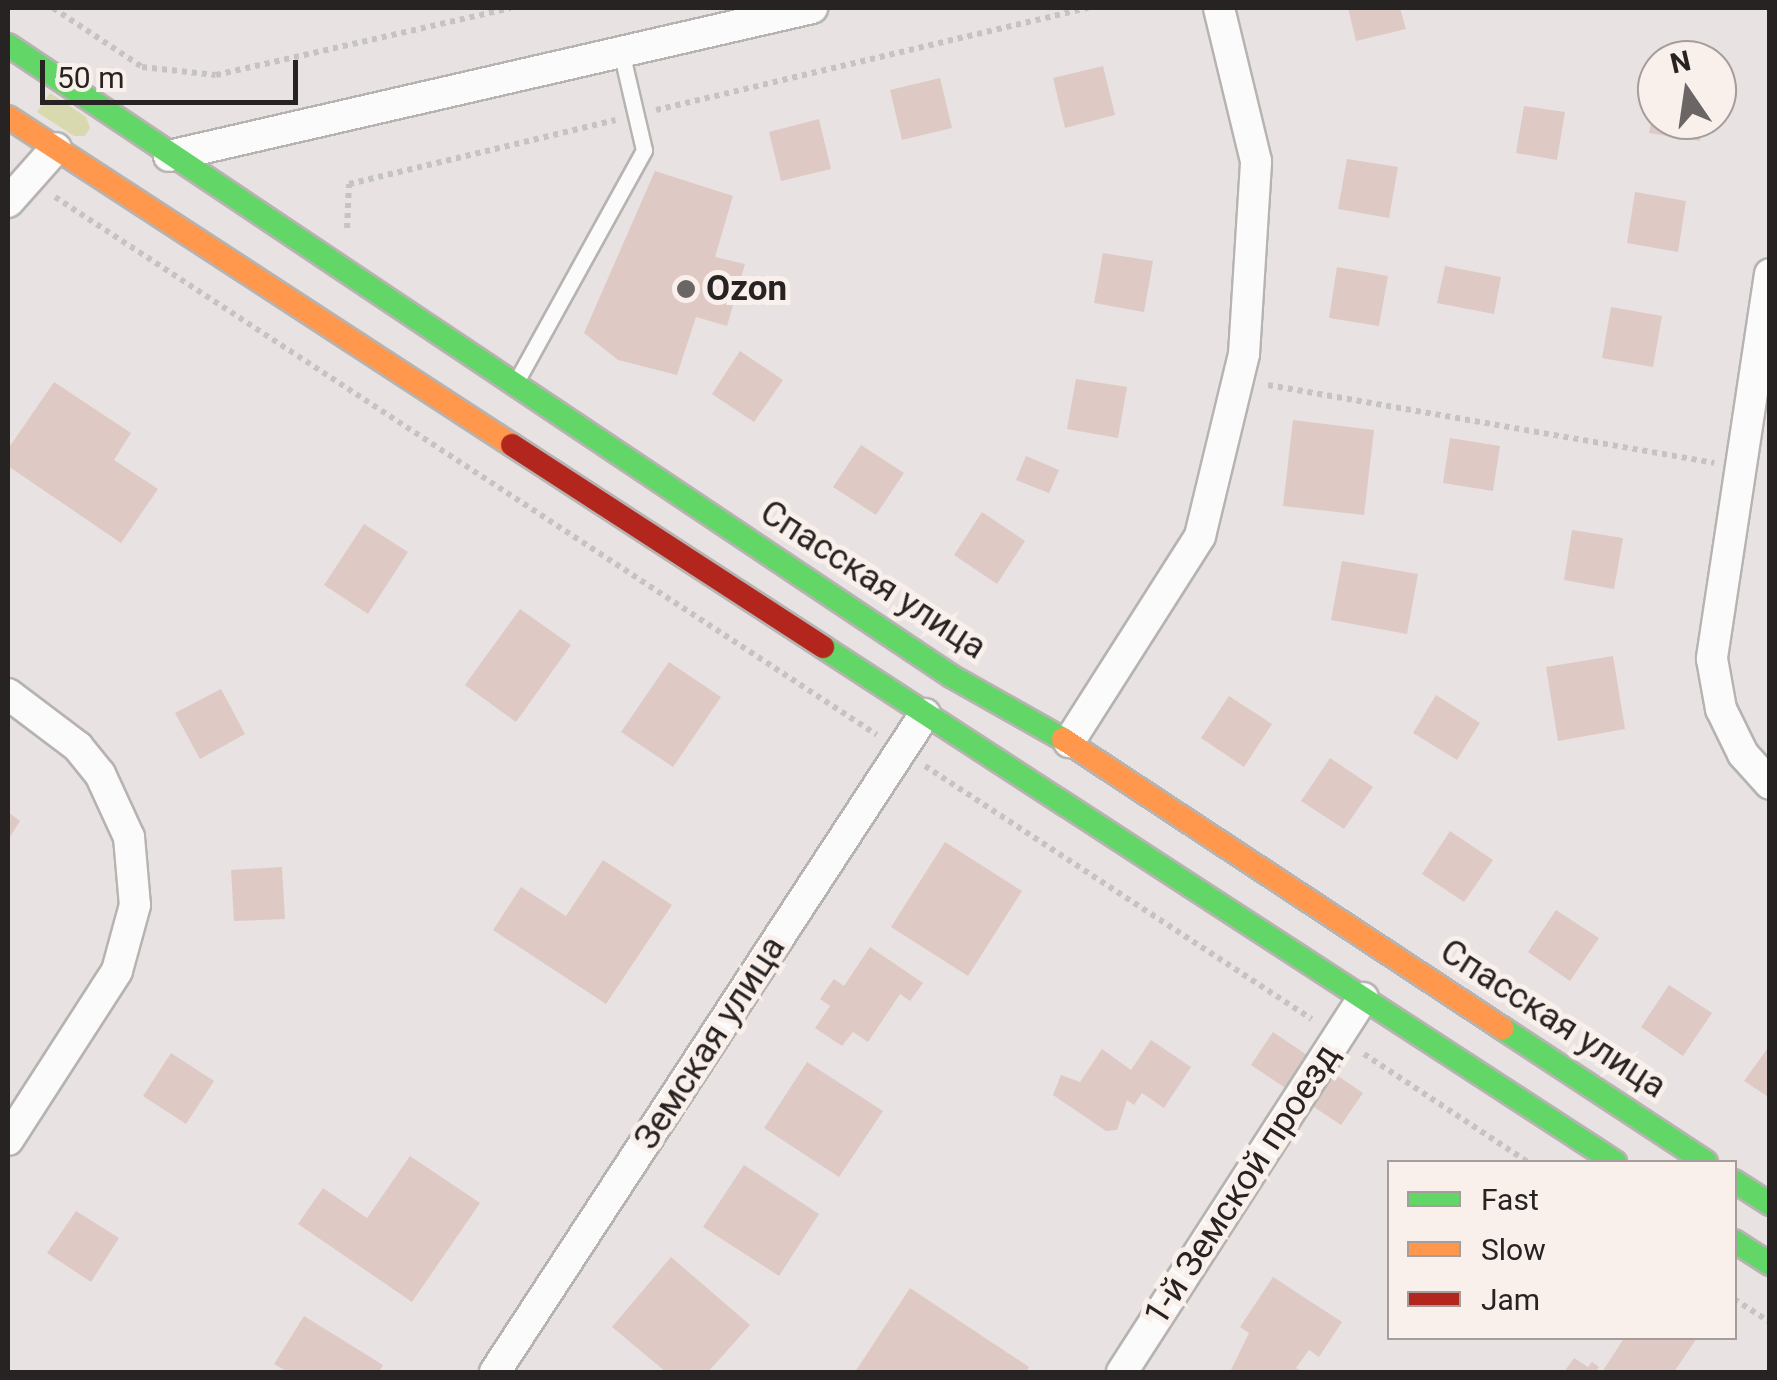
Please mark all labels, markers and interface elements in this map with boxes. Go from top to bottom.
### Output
scale bar [45,40,302,102]
north arrow [1637,40,1737,140]
text: N [1667,44,1694,81]
text: 50 m [57,60,124,95]
place label: Ozon [706,268,787,310]
marker: Ozon [675,278,697,300]
street label: Спасская улица [752,491,994,669]
street label: Земская улица [626,929,794,1157]
street label: Спасская улица [1432,930,1674,1108]
street label: 1-й Земской проезд [1135,1037,1349,1333]
legend [1387,1160,1737,1340]
text: Fast [1481,1182,1539,1217]
text: Slow [1481,1232,1546,1267]
text: Jam [1481,1282,1540,1317]

